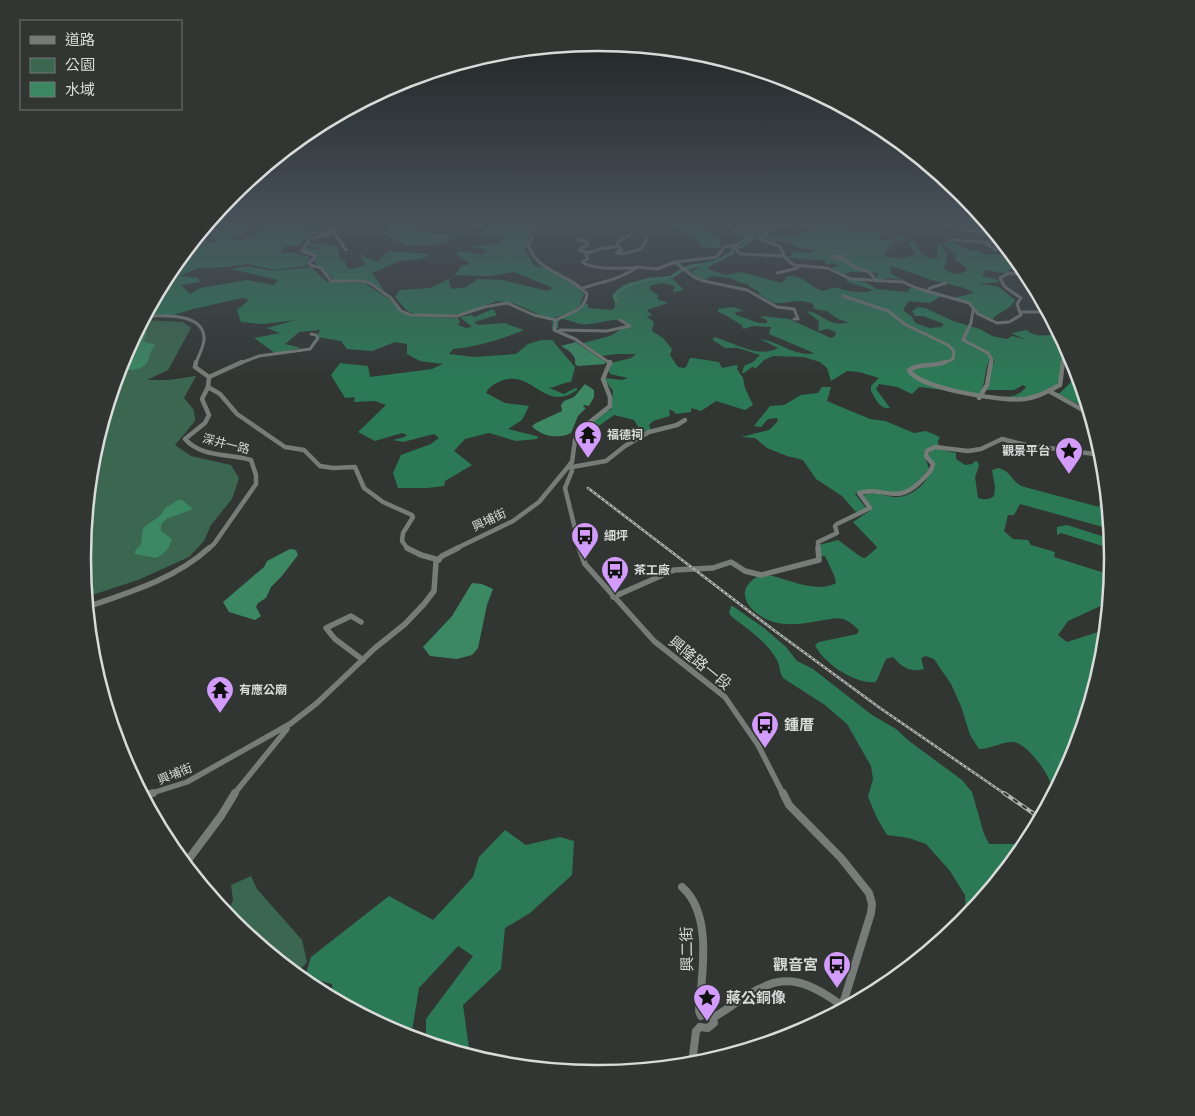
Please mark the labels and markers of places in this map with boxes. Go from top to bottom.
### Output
temple icon: 福德祠 [573,420,603,459]
place label: 福德祠 [607,428,643,442]
place icon: 觀景平台 [1054,436,1084,475]
place label: 觀景平台 [1002,444,1050,458]
bus stop icon: 細坪 [570,521,600,560]
place label: 細坪 [604,529,628,543]
bus stop icon: 茶工廠 [600,555,630,594]
place label: 茶工廠 [634,563,670,577]
temple icon: 有應公廟 [205,675,235,714]
place label: 有應公廟 [239,683,287,697]
bus stop icon: 鍾厝 [750,710,780,749]
place label: 鍾厝 [784,716,814,734]
bus stop icon: 觀音宮 [822,950,852,989]
place label: 觀音宮 [773,956,818,974]
place icon: 蔣公銅像 [692,983,722,1022]
place label: 蔣公銅像 [726,989,786,1007]

